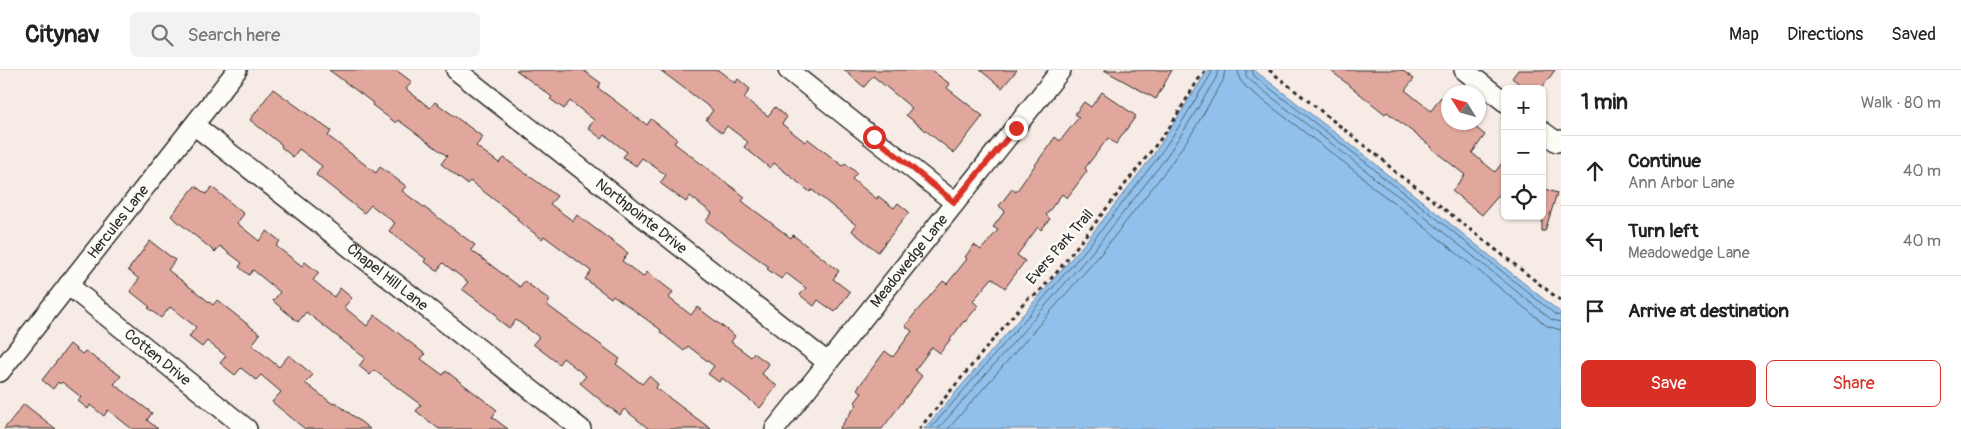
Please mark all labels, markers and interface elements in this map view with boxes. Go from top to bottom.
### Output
search box [130,12,480,57]
text: Citynav [25,20,100,49]
icon: search [148,21,176,49]
text: Search here [188,23,280,47]
text: Map [1729,23,1759,46]
text: Directions [1787,23,1863,46]
text: Saved [1891,23,1936,46]
north arrow [1441,85,1486,130]
map controls [1501,85,1546,220]
button: + [1501,85,1546,130]
text: 1 min [1581,89,1628,116]
text: Walk · 80 m [1861,93,1941,113]
route end [1005,117,1028,140]
route start [863,126,886,149]
button: − [1501,130,1546,175]
text: Continue [1628,149,1701,173]
icon: ahead [1581,157,1609,185]
text: 40 m [1903,161,1941,181]
text: Ann Arbor Lane [1628,173,1735,193]
street label: Northpointe Drive [592,174,692,258]
button: locate [1501,175,1546,220]
street label: Hercules Lane [83,181,153,263]
street label: Evers Park Trail [1022,206,1098,288]
street label: Meadowedge Lane [866,210,952,311]
text: Turn left [1628,219,1698,243]
icon: left [1581,227,1609,255]
text: 40 m [1903,231,1941,251]
street label: Chapel Hill Lane [343,239,432,315]
text: Meadowedge Lane [1628,243,1750,263]
icon: arrive [1581,297,1609,325]
text: Arrive at destination [1628,299,1789,323]
street label: Cotten Drive [120,324,195,390]
button: Save [1581,360,1756,407]
button: Share [1766,360,1941,407]

